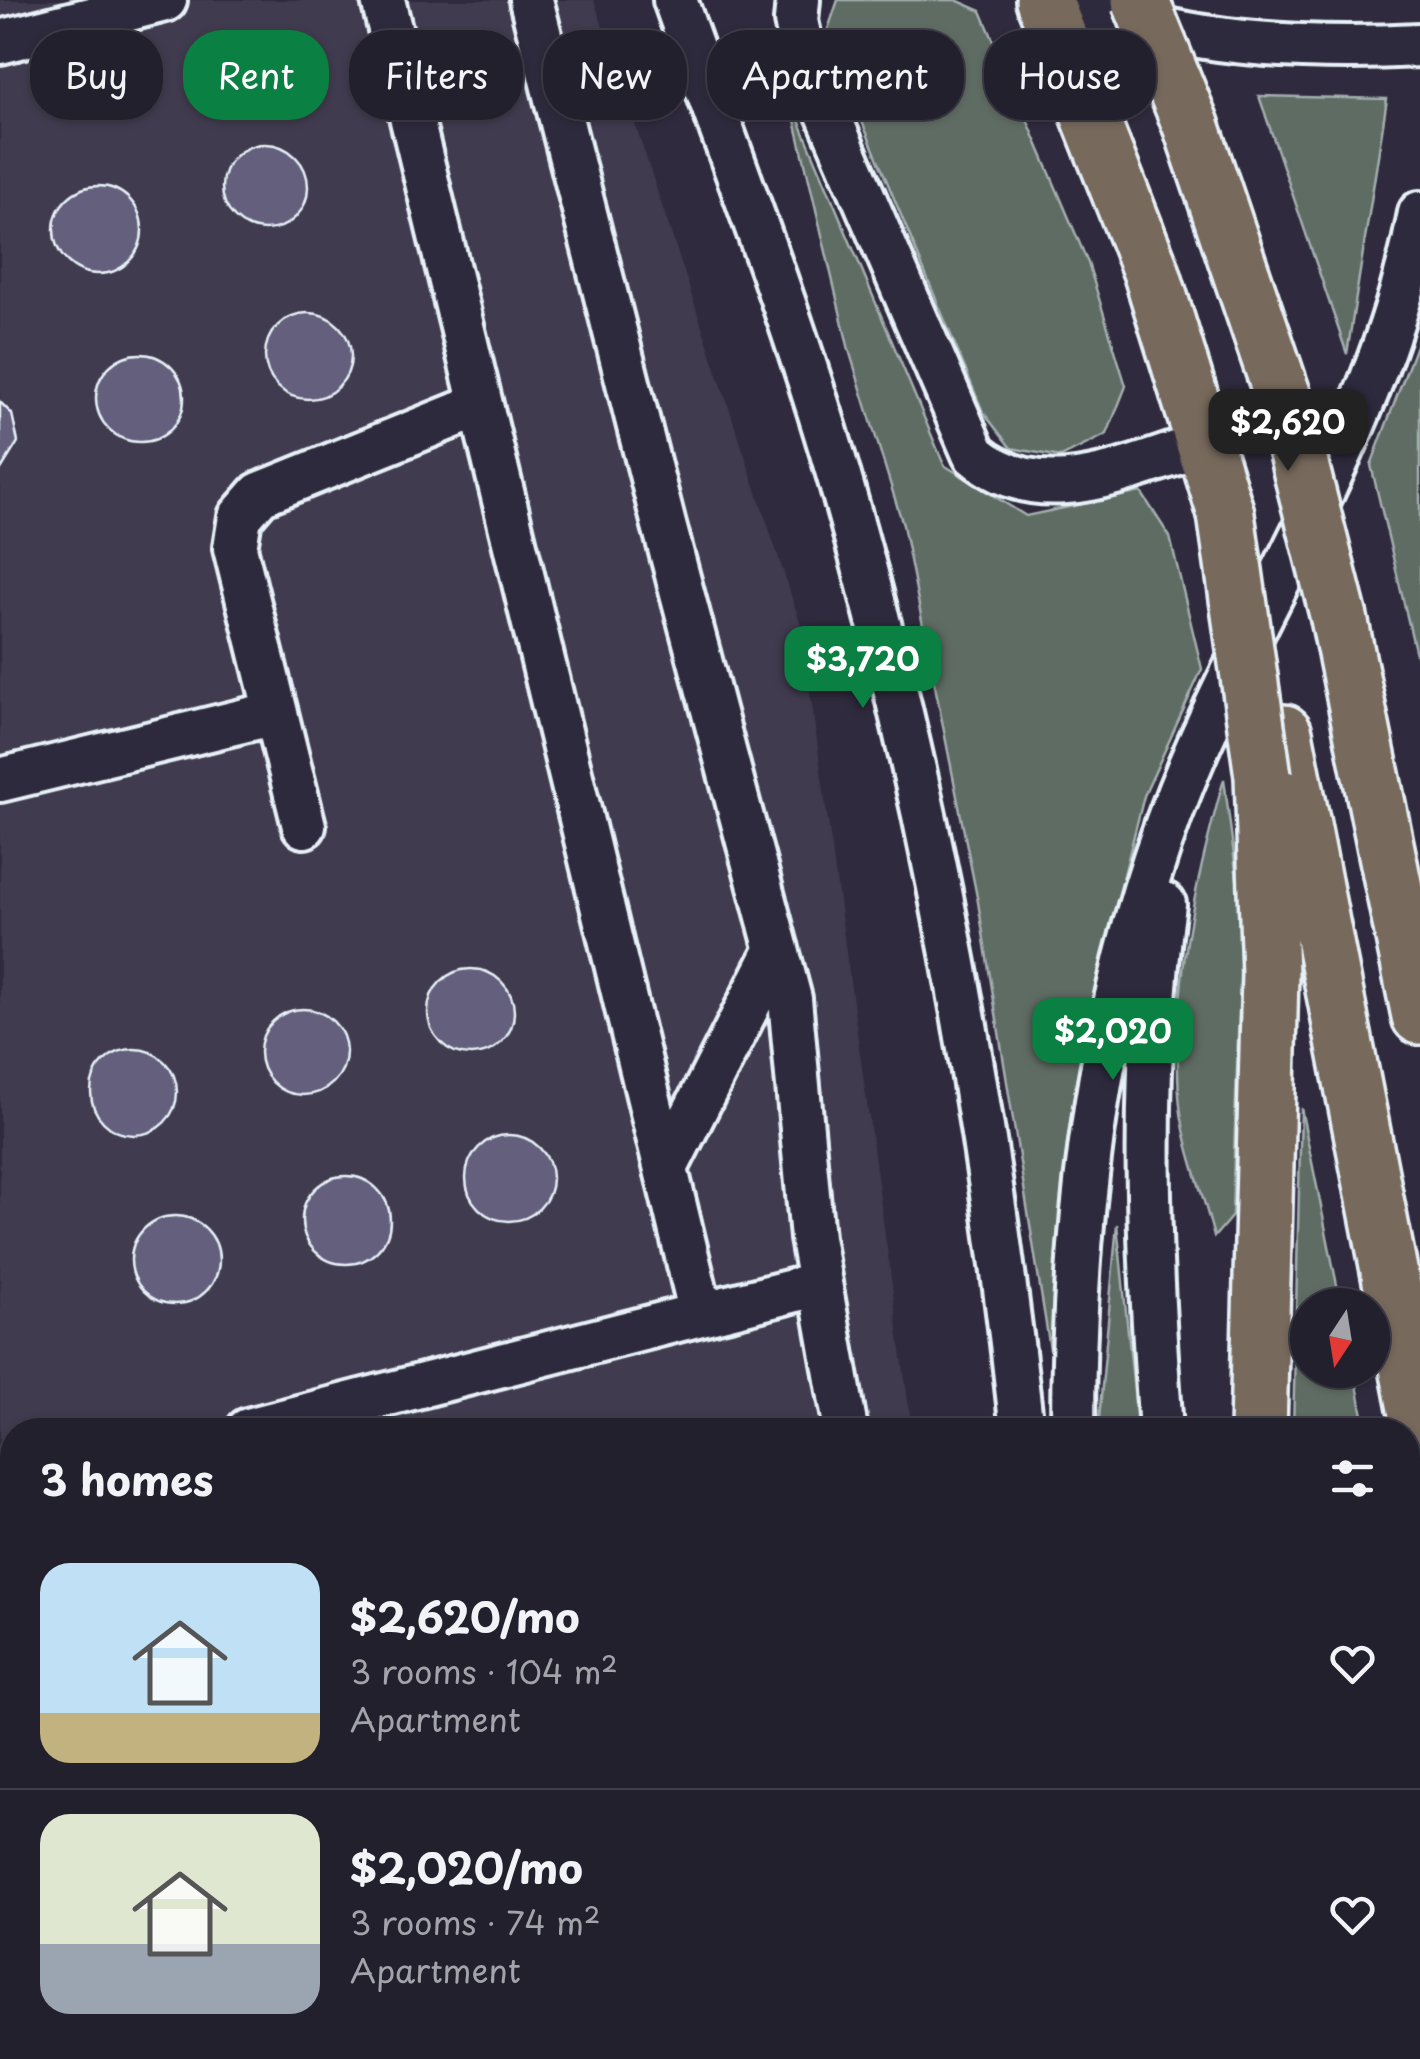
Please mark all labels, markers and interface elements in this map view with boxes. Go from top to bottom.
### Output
chip: Buy [30,30,163,120]
chip: Rent [183,30,329,120]
chip: Filters [349,30,523,120]
chip: New [543,30,687,120]
chip: Apartment [707,30,964,120]
chip: House [984,30,1156,120]
pin: $2,620 [1207,389,1369,474]
text: $2,620 [1230,397,1346,445]
pin: $3,720 [782,626,944,711]
text: $3,720 [806,634,920,682]
pin: $2,020 [1032,998,1194,1083]
text: $2,020 [1054,1006,1172,1054]
north arrow [1290,1288,1390,1388]
map controls [1290,1288,1390,1388]
text: 3 homes [40,1447,213,1510]
icon: filters [1325,1451,1380,1506]
text: $2,620/mo [350,1584,580,1647]
icon: home [120,1603,240,1723]
icon: heart [1325,1636,1380,1691]
text: 3 rooms · 104 m² [350,1647,618,1695]
text: Apartment [350,1695,521,1743]
text: $2,020/mo [350,1835,583,1898]
icon: home [120,1854,240,1974]
icon: heart [1325,1887,1380,1942]
text: 3 rooms · 74 m² [350,1898,600,1946]
text: Apartment [350,1946,521,1994]

